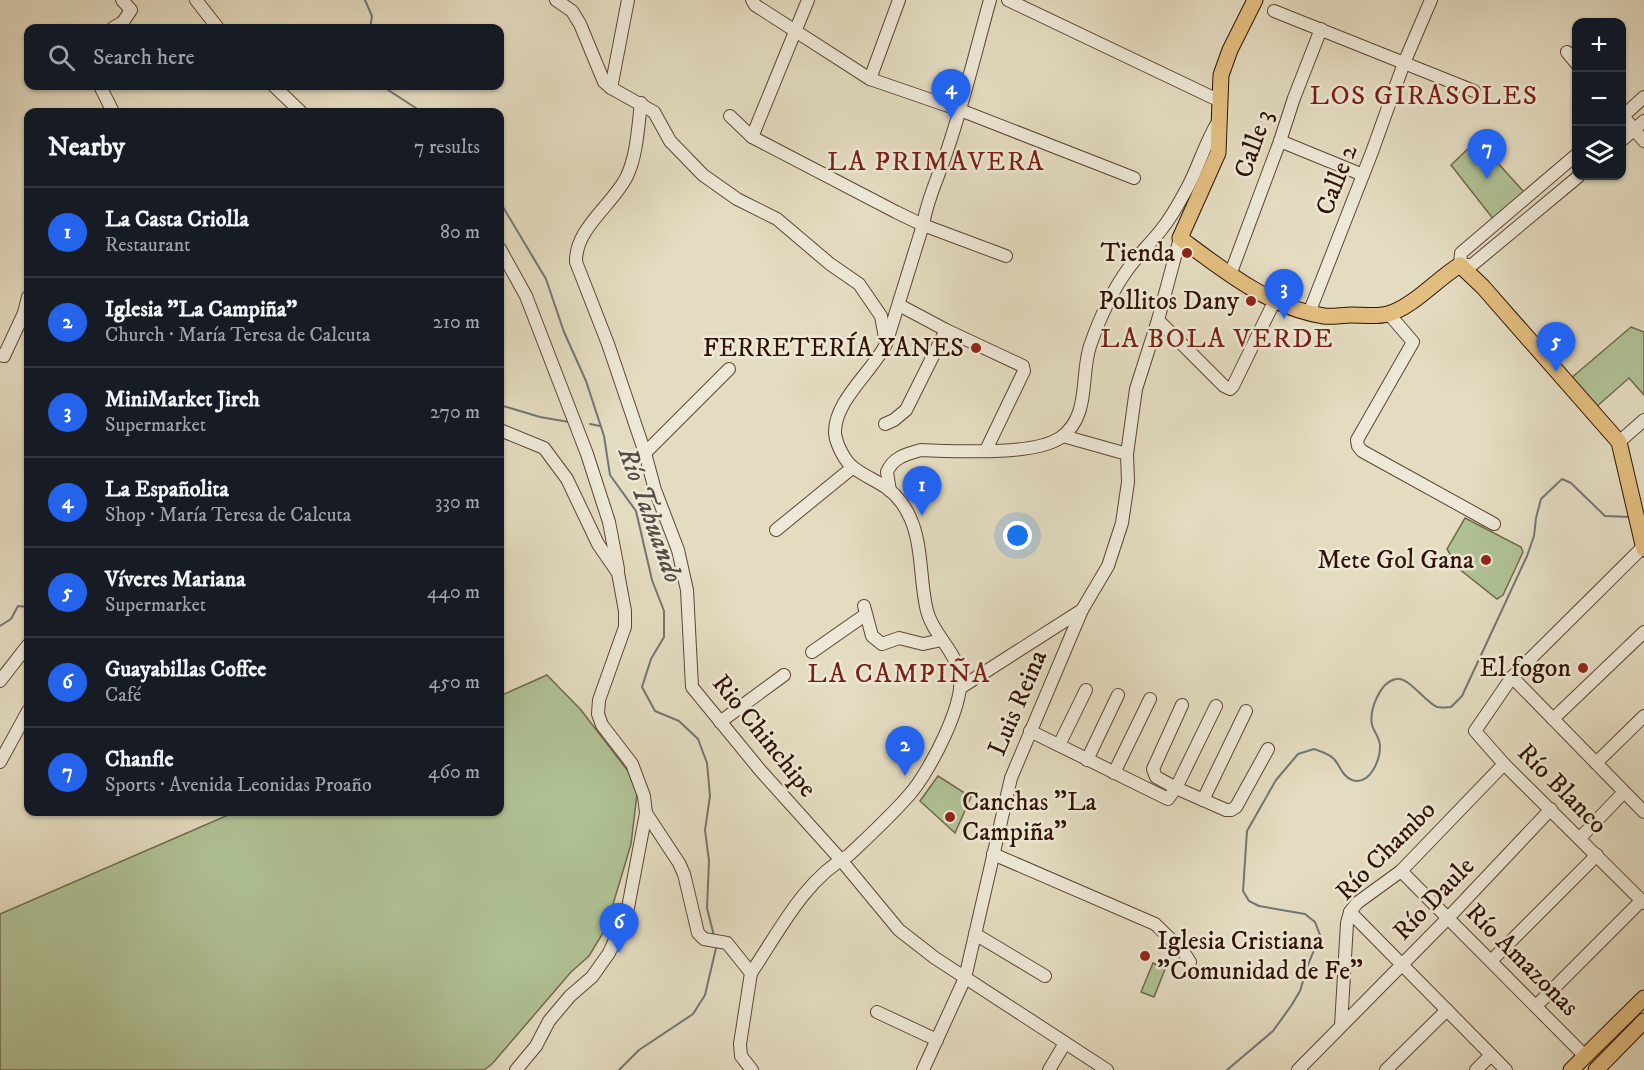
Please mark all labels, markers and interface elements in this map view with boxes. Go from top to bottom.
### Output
map controls [1572,18,1626,180]
button: + [1572,18,1626,72]
search box [24,24,504,90]
icon: search [45,41,78,74]
text: Search here [93,44,195,71]
pin: 4 [932,70,970,119]
button: − [1572,72,1626,126]
district label: LOS GIRASOLES [1310,79,1538,113]
street label: Calle 3 [1227,106,1281,182]
button: layers [1572,126,1626,180]
pin: 7 [1468,130,1506,179]
text: Nearby [48,131,125,164]
text: 7 results [414,135,480,160]
street label: Calle 2 [1309,140,1366,220]
district label: LA PRIMAVERA [827,145,1045,179]
text: La Casta Criolla [105,206,249,233]
text: 1 [64,220,71,245]
text: 80 m [440,220,480,245]
text: Restaurant [105,233,190,258]
place label: Tienda [1100,237,1175,270]
marker: Tienda [1180,246,1194,260]
pin: 3 [1264,270,1304,319]
place label: Pollitos Dany [1098,285,1240,318]
marker: Pollitos Dany [1244,294,1258,308]
text: Iglesia "La Campiña" [105,296,297,323]
text: 2 [63,310,72,335]
text: 210 m [433,310,480,335]
district label: LA BOLA VERDE [1100,322,1334,356]
pin: 5 [1536,322,1576,372]
text: Church · María Teresa de Calcuta [105,323,370,348]
place label: FERRETERÍA YANES [703,331,964,365]
marker: FERRETERÍA YANES [969,341,983,355]
text: MiniMarket Jireh [105,386,260,413]
text: 3 [64,400,71,425]
text: 270 m [430,400,480,425]
text: Supermarket [105,413,206,438]
water label: Río Tahuando [609,441,690,588]
pin: 1 [902,466,942,516]
text: La Españolita [105,476,229,503]
text: 4 [62,490,73,515]
text: 330 m [435,490,480,515]
text: Shop · María Teresa de Calcuta [105,503,351,528]
your location [1003,521,1032,550]
place label: Mete Gol Gana [1317,544,1474,577]
marker: Mete Gol Gana [1479,553,1493,567]
text: Víveres Mariana [105,566,246,593]
text: 5 [63,580,72,605]
text: 440 m [427,580,480,605]
text: Supermarket [105,593,206,618]
street label: Luis Reina [981,645,1055,761]
place label: El fogon [1480,652,1571,685]
text: Guayabillas Coffee [105,656,266,683]
district label: LA CAMPIÑA [807,657,991,691]
marker: El fogon [1576,661,1590,675]
street label: Rio Chinchipe [704,668,824,804]
text: 6 [62,670,73,695]
text: 450 m [429,670,480,695]
text: Café [105,683,141,708]
pin: 2 [886,726,924,776]
street label: Río Blanco [1510,737,1614,841]
text: Chanfle [105,746,174,773]
text: 7 [62,760,73,785]
text: 460 m [428,760,480,785]
text: Sports · Avenida Leonidas Proaño [105,773,372,798]
place label: Canchas "La Campiña" [962,786,1097,849]
street label: Río Chambo [1329,794,1443,908]
marker: Canchas "La Campiña" [943,810,957,824]
street label: Río Daule [1386,850,1482,948]
street label: Río Amazonas [1459,897,1585,1023]
pin: 6 [600,904,638,953]
place label: Iglesia Cristiana "Comunidad de Fe" [1157,925,1363,988]
marker: Iglesia Cristiana "Comunidad de Fe" [1138,949,1152,963]

